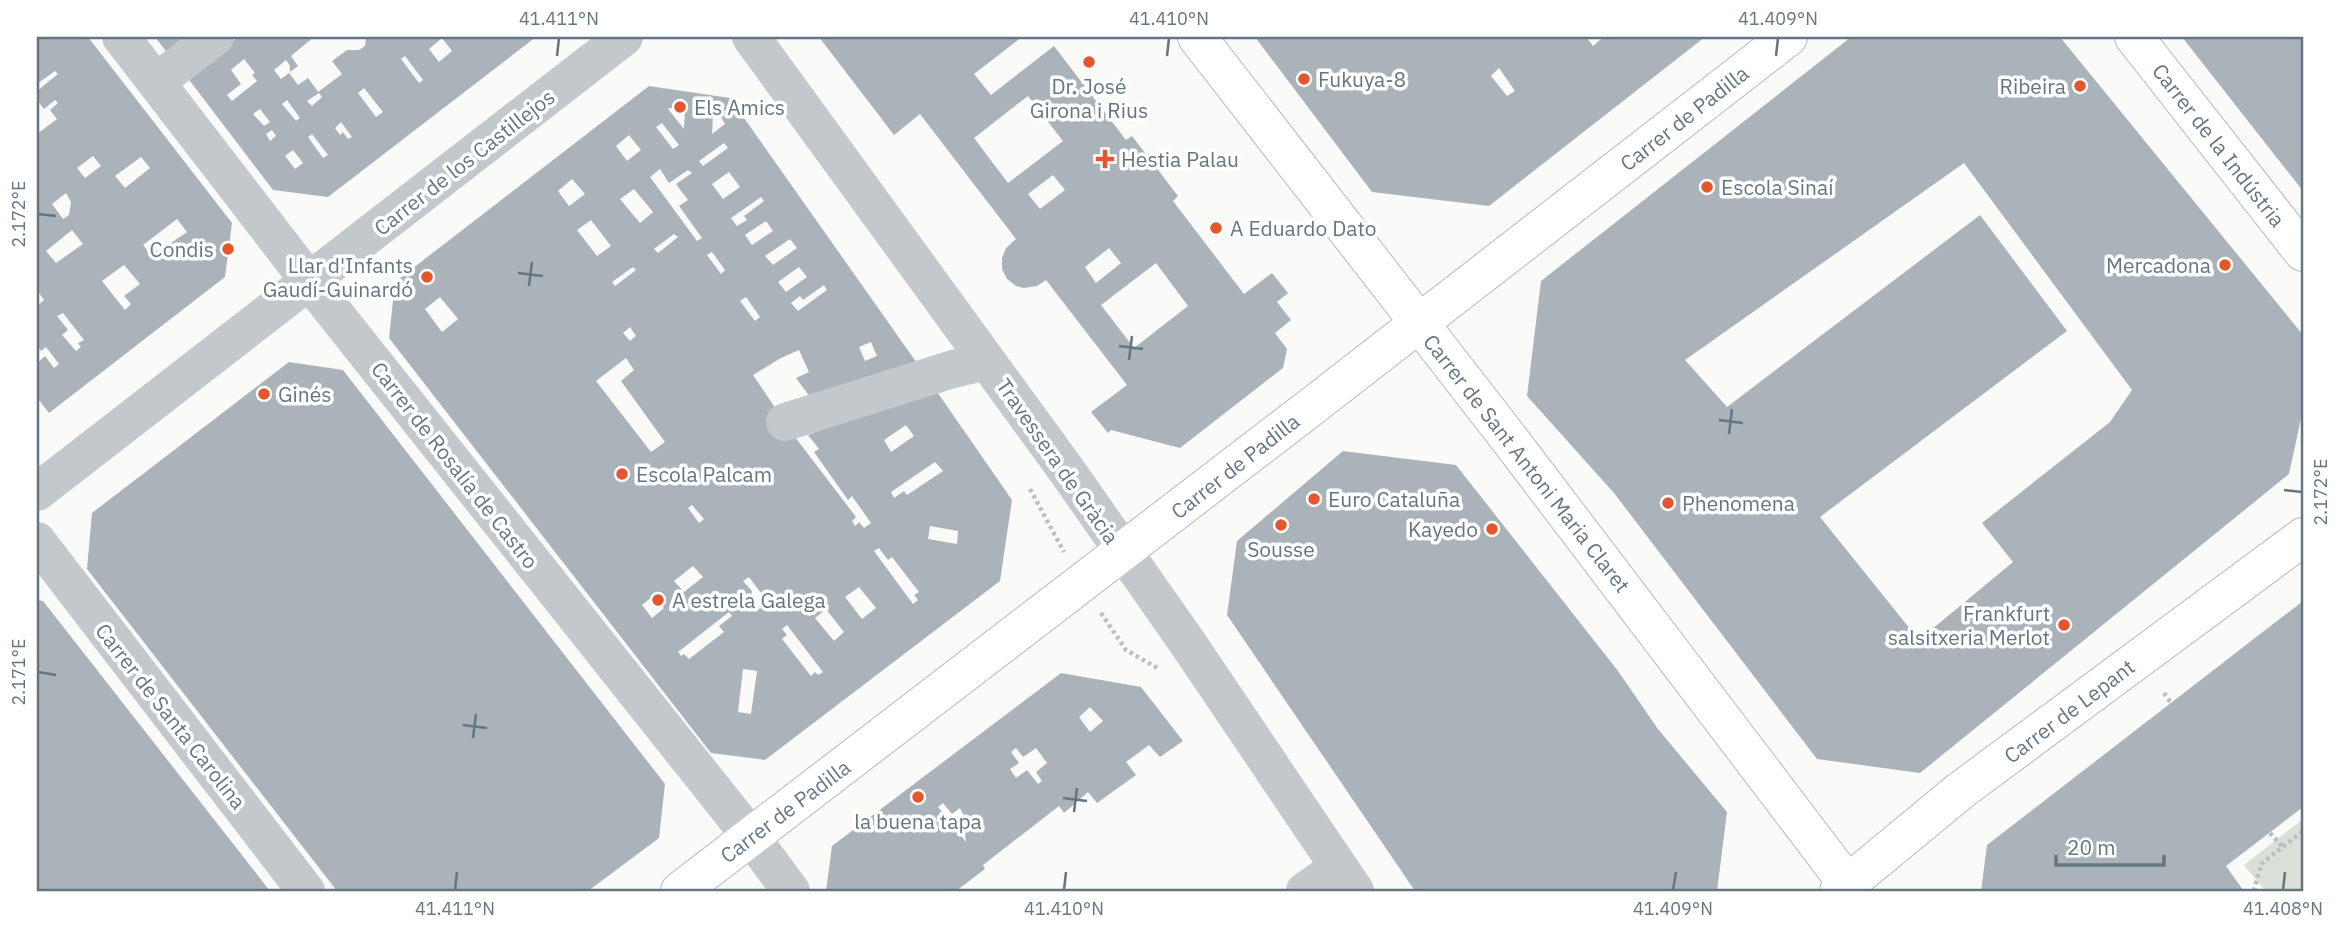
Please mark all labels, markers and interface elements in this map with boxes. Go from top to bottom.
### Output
text: 41.411°N [519,7,599,30]
text: 41.410°N [1129,7,1209,30]
text: 41.409°N [1738,7,1818,30]
marker: Dr. José Girona i Rius [1081,54,1097,70]
street label: Carrer de la Indústria [2146,57,2292,233]
street label: Carrer de Padilla [1614,59,1754,177]
place label: Fukuya-8 [1318,65,1406,93]
marker: Fukuya-8 [1296,71,1312,87]
place label: Dr. José Girona i Rius [1030,72,1148,124]
place label: Ribeira [2000,72,2066,100]
marker: Ribeira [2072,78,2088,94]
street label: Carrer de los Castillejos [368,83,560,241]
place label: Els Amics [694,93,785,121]
marker: Els Amics [672,99,688,115]
place label: Hestia Palau [1121,145,1239,173]
marker: Hestia Palau [1095,149,1115,169]
place label: Escola Sinaí [1721,173,1833,201]
marker: Escola Sinaí [1699,179,1715,195]
text: 2.172°E [7,180,30,248]
place label: A Eduardo Dato [1230,214,1377,242]
marker: A Eduardo Dato [1208,220,1224,236]
place label: Condis [150,235,214,263]
marker: Condis [220,241,236,257]
place label: Llar d'Infants Gaudí-Guinardó [263,251,413,303]
place label: Mercadona [2106,251,2211,279]
marker: Mercadona [2217,257,2233,273]
marker: Llar d'Infants Gaudí-Guinardó [419,269,435,285]
street label: Carrer de Sant Antoni Maria Claret [1417,328,1637,598]
street label: Carrer de Rosalía de Castro [365,356,545,574]
street label: Travessera de Gràcia [990,373,1126,549]
place label: Ginés [278,380,332,408]
marker: Ginés [256,386,272,402]
street label: Carrer de Padilla [1165,407,1305,525]
text: 2.172°E [2309,458,2332,526]
place label: Escola Palcam [636,460,772,488]
marker: Escola Palcam [614,466,630,482]
place label: Euro Cataluña [1328,485,1460,513]
place label: Phenomena [1682,489,1795,517]
marker: Euro Cataluña [1306,491,1322,507]
marker: Phenomena [1660,495,1676,511]
place label: Kayedo [1408,515,1478,543]
marker: Sousse [1273,517,1289,533]
marker: Kayedo [1484,521,1500,537]
place label: Sousse [1247,535,1315,563]
place label: A estrela Galega [672,586,826,614]
marker: A estrela Galega [650,592,666,608]
place label: Frankfurt salsitxeria Merlot [1888,599,2050,651]
street label: Carrer de Santa Carolina [89,617,253,815]
marker: Frankfurt salsitxeria Merlot [2056,617,2072,633]
text: 2.171°E [7,638,30,706]
street label: Carrer de Lepant [1998,653,2140,769]
street label: Carrer de Padilla [714,753,856,869]
marker: la buena tapa [910,789,926,805]
place label: la buena tapa [854,807,982,835]
scale bar [2056,823,2165,867]
text: 20 m [2067,833,2116,861]
text: 41.411°N [415,897,495,920]
text: 41.410°N [1024,897,1104,920]
text: 41.409°N [1633,897,1713,920]
text: 41.408°N [2243,897,2323,920]

